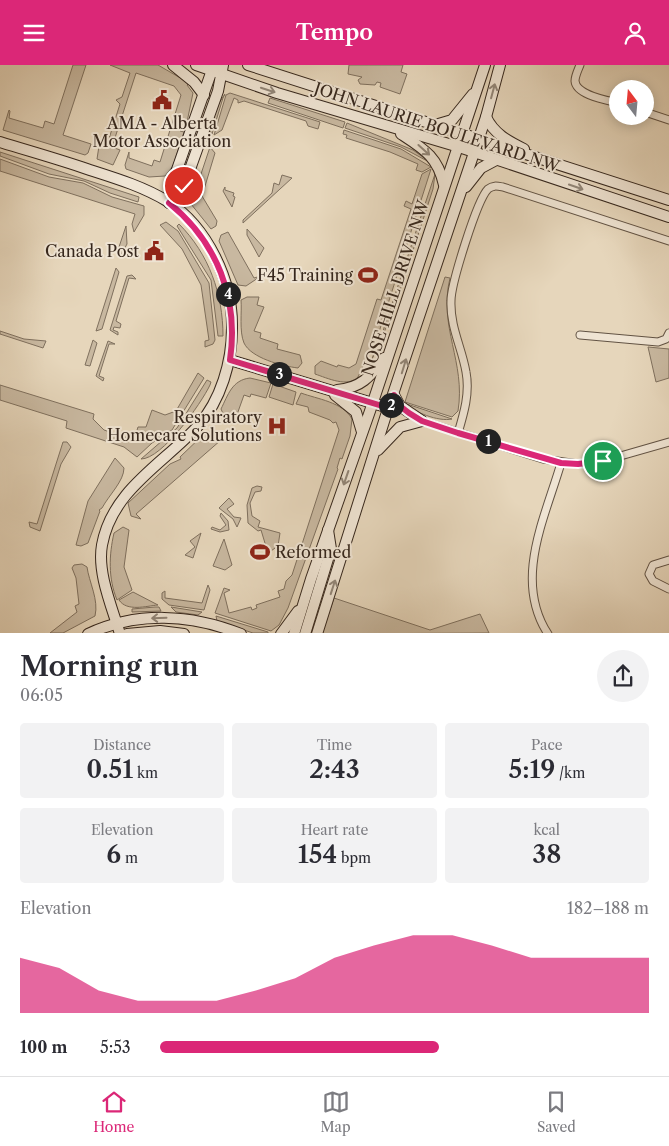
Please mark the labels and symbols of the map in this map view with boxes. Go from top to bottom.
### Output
street label: JOHN LAURIE BOULEVARD NW [309,77,563,176]
north arrow [609,80,654,125]
one-way arrow [489,83,498,99]
one-way arrow [260,86,276,95]
public building icon: AMA - Alberta Motor Association [151,89,173,111]
place label: AMA - Alberta Motor Association [93,113,231,151]
one-way arrow [418,144,431,156]
pin [163,165,205,207]
one-way arrow [568,183,583,192]
street label: NOSE HILL DRIVE NW [357,197,433,379]
public building icon: Canada Post [143,240,165,262]
place label: Canada Post [45,241,139,261]
sports icon: F45 Training [357,264,379,286]
place label: F45 Training [257,265,354,285]
pin: 4 [216,281,240,307]
one-way arrow [399,358,409,374]
pin: 3 [266,361,292,387]
pin: 2 [378,393,404,417]
place label: Respiratory Homecare Solutions [107,407,263,445]
hospital icon: Respiratory Homecare Solutions [266,415,288,437]
pin: 1 [476,429,500,453]
pin [582,440,624,482]
one-way arrow [341,469,350,485]
sports icon: Reformed [249,541,271,563]
place label: Reformed [275,542,352,562]
one-way arrow [329,580,338,596]
one-way arrow [151,613,167,622]

